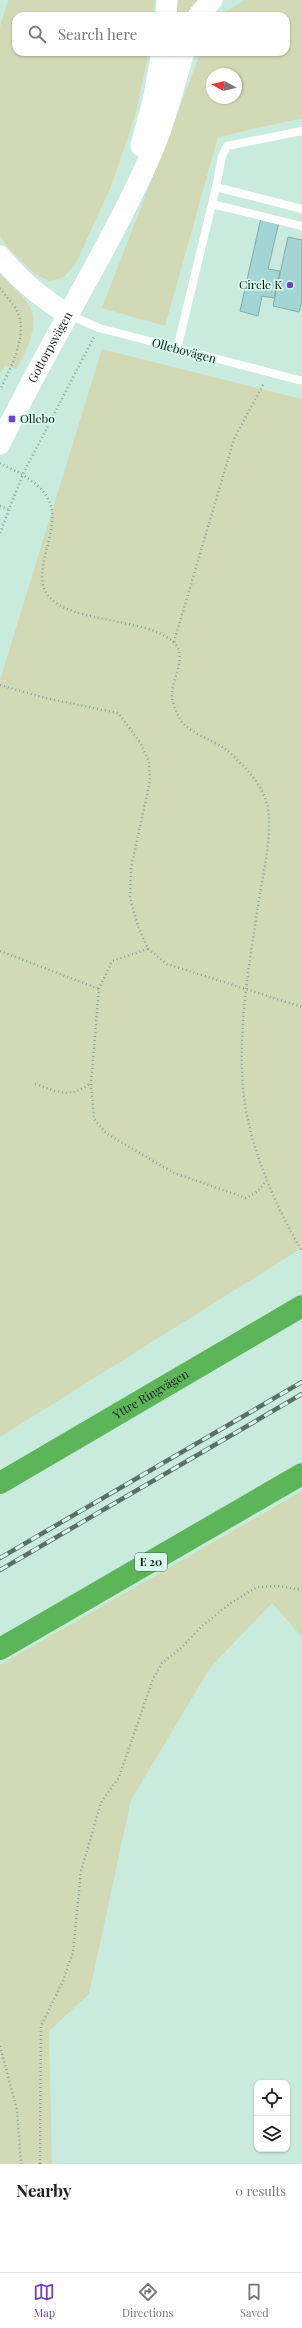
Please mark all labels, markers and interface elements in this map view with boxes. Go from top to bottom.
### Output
search box [12,12,290,56]
icon: search [26,23,48,45]
text: Search here [58,24,137,44]
north arrow [206,68,242,104]
place label: Circle K [239,276,282,292]
marker: Circle K [285,280,295,290]
street label: Gottorpsvägen [24,308,75,385]
street label: Ollebovägen [150,334,218,366]
place label: Ollebo [20,410,55,426]
marker: Ollebo [7,414,17,424]
street label: Yttre Ringvägen [109,1365,191,1423]
road number: E 20 [135,1553,167,1571]
map controls [254,2080,290,2152]
button: locate [254,2080,290,2116]
button: layers [254,2116,290,2152]
text: Nearby [16,2179,71,2201]
text: 0 results [235,2182,286,2199]
tab: Map [33,2281,55,2320]
tab: Directions [122,2281,173,2320]
tab: Saved [240,2281,269,2320]

